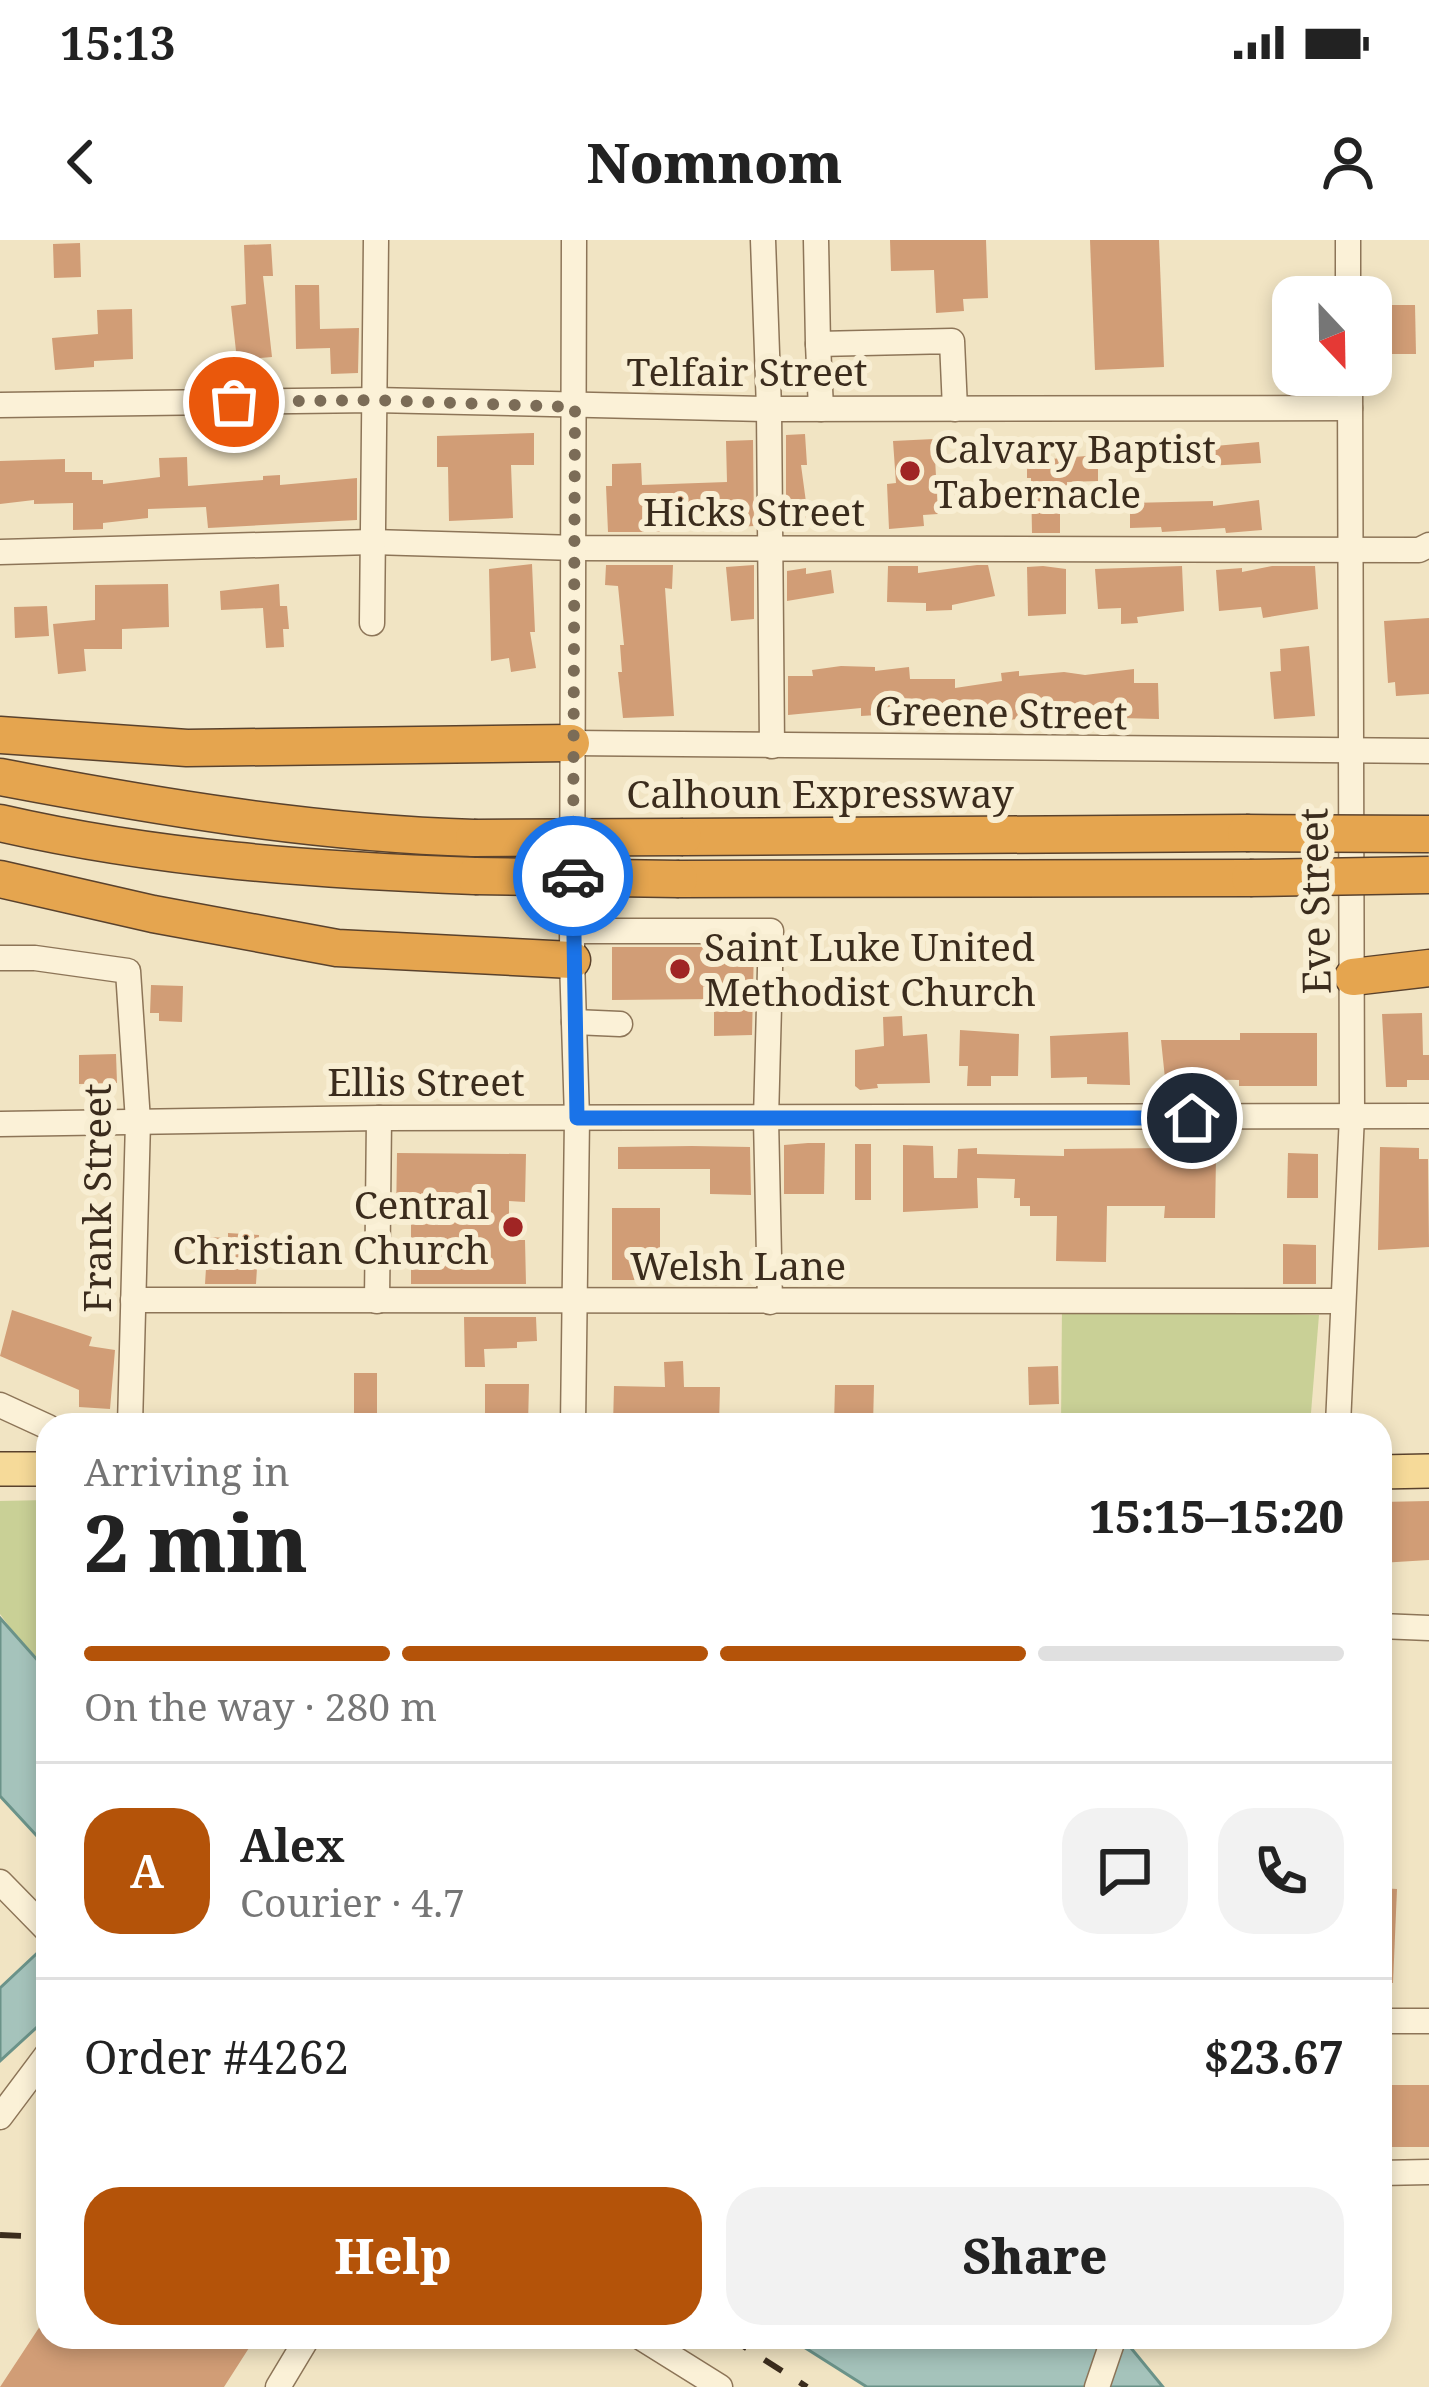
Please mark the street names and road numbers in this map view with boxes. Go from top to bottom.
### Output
street label: Telfair Street [626,344,868,397]
street label: Hicks Street [643,484,865,537]
street label: Greene Street [874,683,1128,740]
street label: Calhoun Expressway [626,766,1015,819]
street label: Eve Street [1285,807,1342,995]
street label: Ellis Street [327,1054,525,1107]
street label: Frank Street [69,1083,122,1313]
street label: Welsh Lane [630,1238,846,1291]

